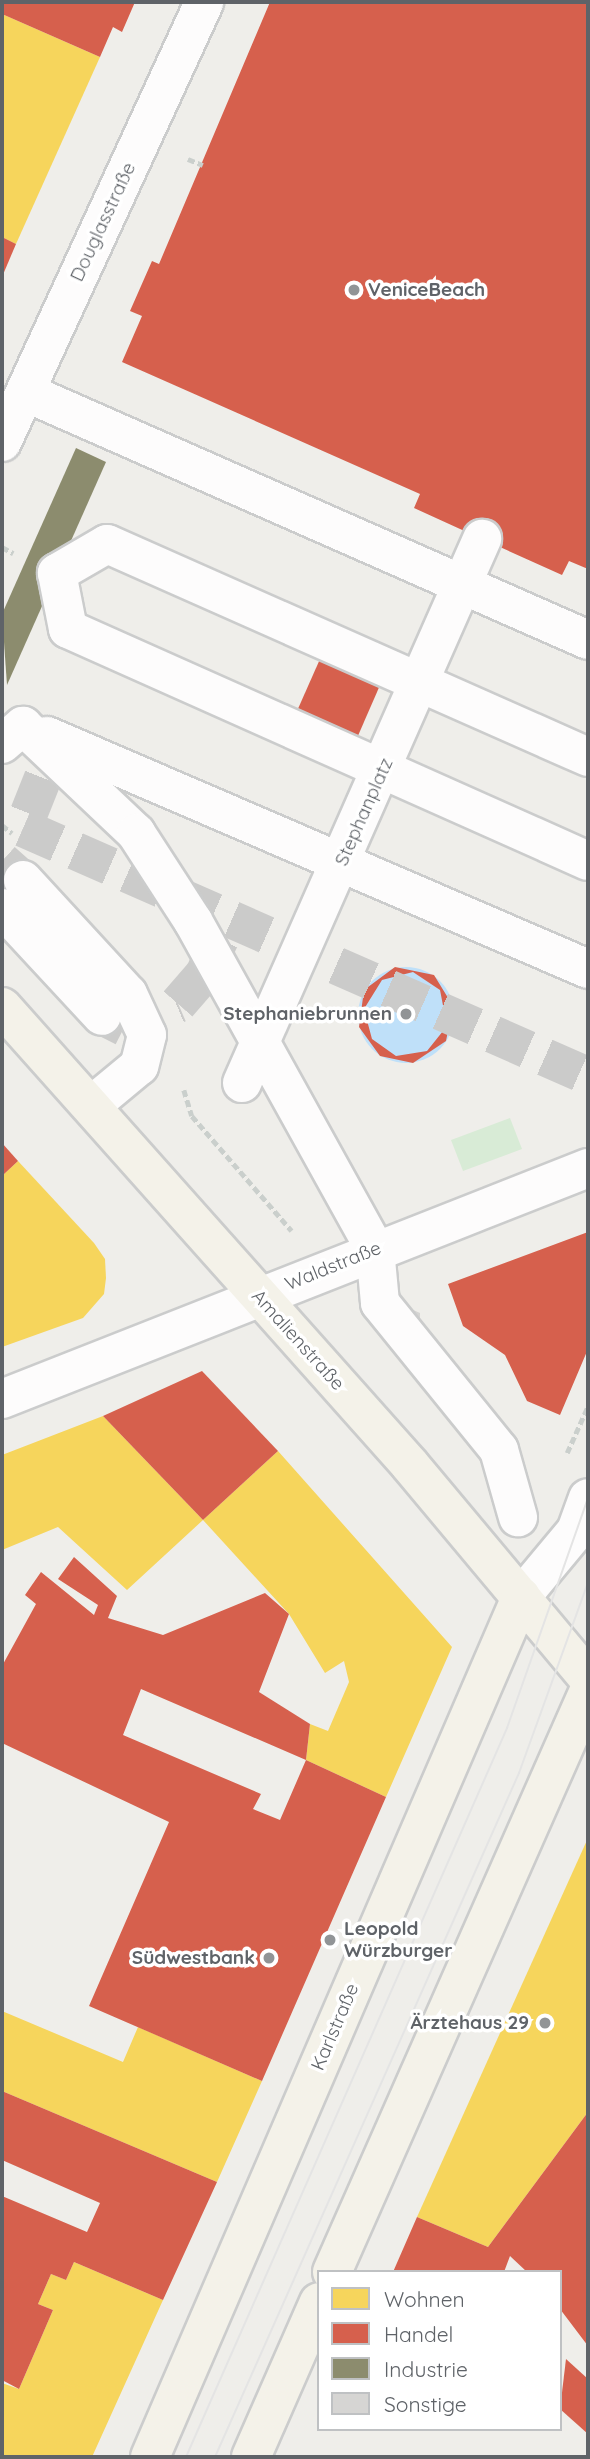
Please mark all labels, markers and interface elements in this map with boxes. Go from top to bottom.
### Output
street label: Douglasstraße [65,159,141,285]
place label: VeniceBeach [368,279,485,301]
marker: VeniceBeach [346,282,362,298]
street label: Stephanplatz [330,755,398,869]
place label: Stephaniebrunnen [223,1003,392,1025]
marker: Stephaniebrunnen [398,1006,414,1022]
street label: Waldstraße [282,1236,384,1296]
street label: Amalienstraße [247,1285,349,1395]
place label: Leopold Würzburger [344,1918,453,1962]
marker: Leopold Würzburger [322,1932,338,1948]
place label: Südwestbank [132,1947,255,1969]
marker: Südwestbank [261,1950,277,1966]
street label: Karlstraße [306,1980,364,2074]
place label: Ärztehaus 29 [410,2012,529,2034]
marker: Ärztehaus 29 [535,2013,555,2033]
legend [317,2270,562,2431]
text: Wohnen [384,2286,465,2312]
text: Handel [384,2321,453,2347]
text: Industrie [384,2356,468,2382]
text: Sonstige [384,2391,467,2417]

